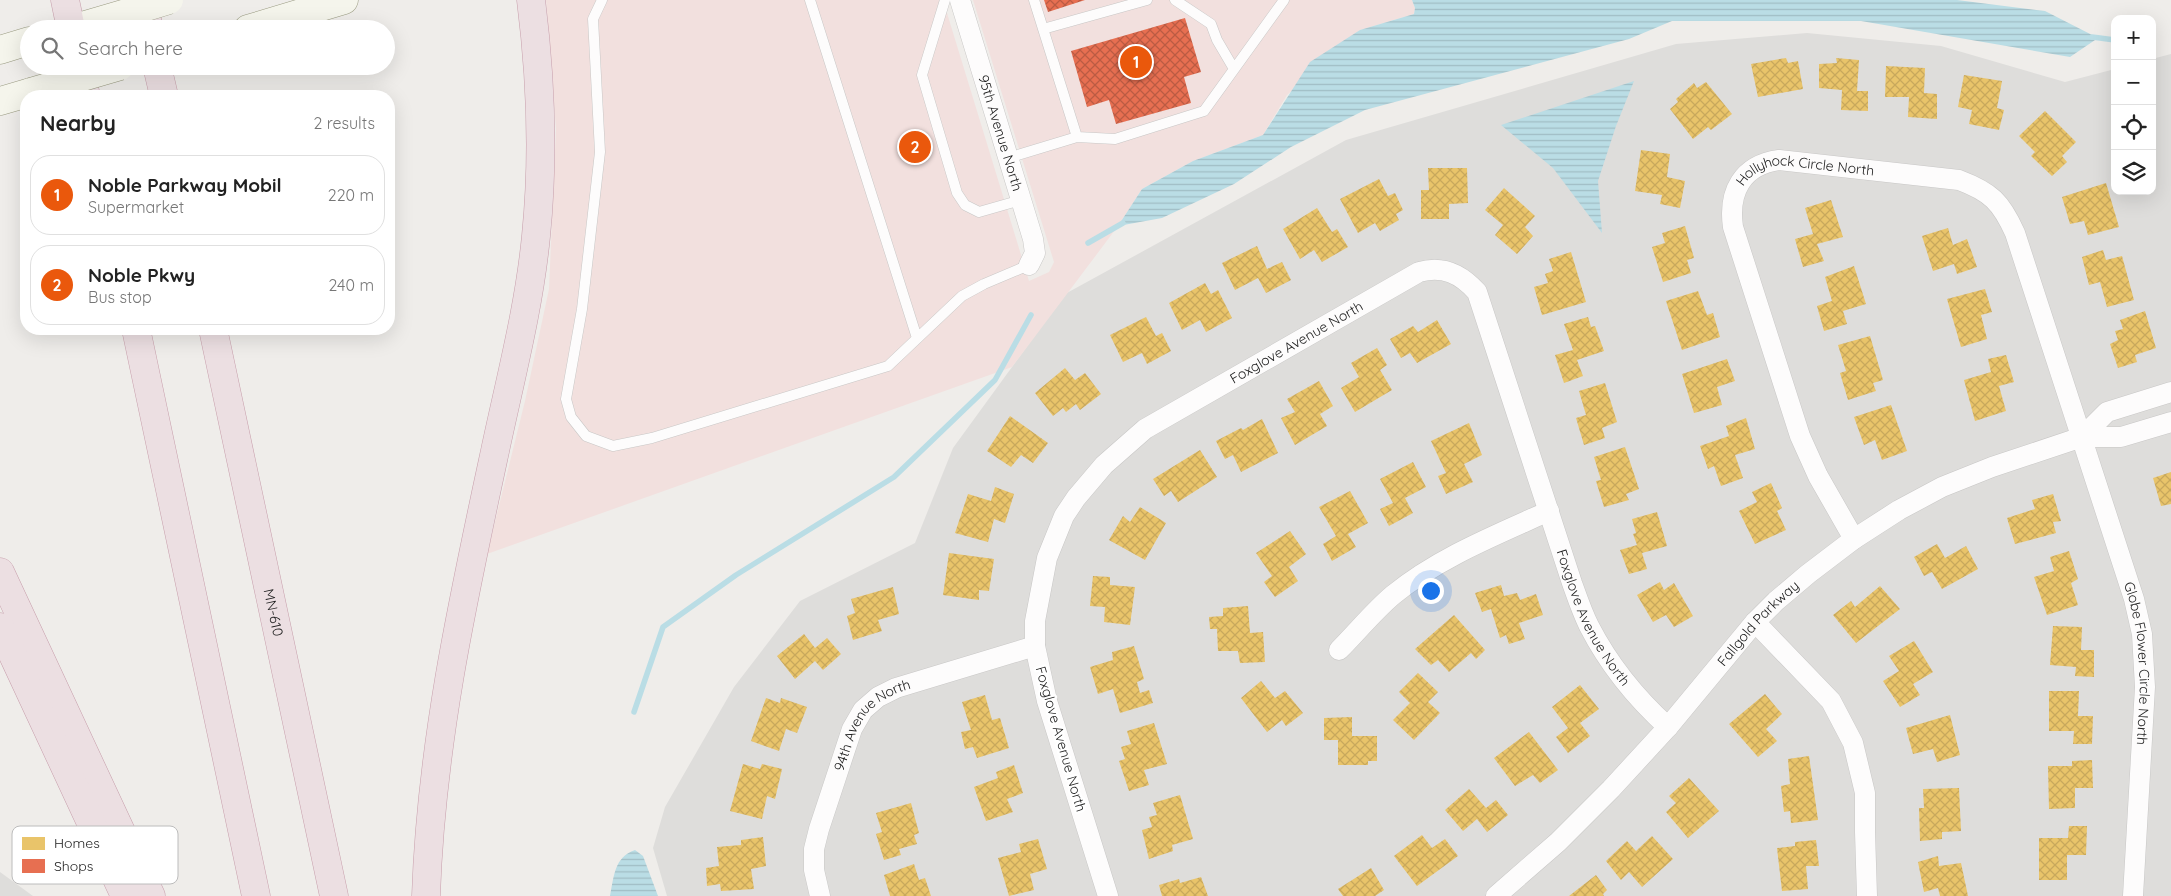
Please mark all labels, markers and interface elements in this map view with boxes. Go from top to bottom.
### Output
map controls [2111,15,2156,195]
button: + [2111,15,2156,60]
search box [20,20,395,75]
icon: search [38,34,66,62]
text: Search here [78,36,183,60]
pin: 1 [1120,43,1152,81]
button: − [2111,60,2156,105]
street label: 95th Avenue North [974,73,1027,193]
button: locate [2111,105,2156,150]
text: Nearby [40,110,116,136]
text: 2 results [313,113,375,133]
pin: 2 [899,128,931,166]
button: layers [2111,150,2156,195]
street label: Hollyhock Circle North [1732,151,1875,189]
text: Noble Parkway Mobil [88,173,282,197]
text: 1 [54,185,60,205]
text: 220 m [328,185,374,205]
text: Supermarket [88,197,184,217]
text: Noble Pkwy [88,263,195,287]
text: 2 [52,275,62,295]
text: 240 m [328,275,374,295]
text: Bus stop [88,287,152,307]
street label: Foxglove Avenue North [1227,297,1366,388]
street label: Foxglove Avenue North [1553,547,1634,689]
street label: Fallgold Parkway [1713,577,1803,670]
your location [1418,578,1444,604]
street label: Globe Flower Circle North [2120,579,2154,746]
street label: MN-610 [260,587,287,638]
street label: Foxglove Avenue North [1032,664,1090,814]
street label: 94th Avenue North [830,675,913,773]
legend [12,826,178,884]
text: Homes [54,834,100,852]
text: Shops [54,857,93,875]

